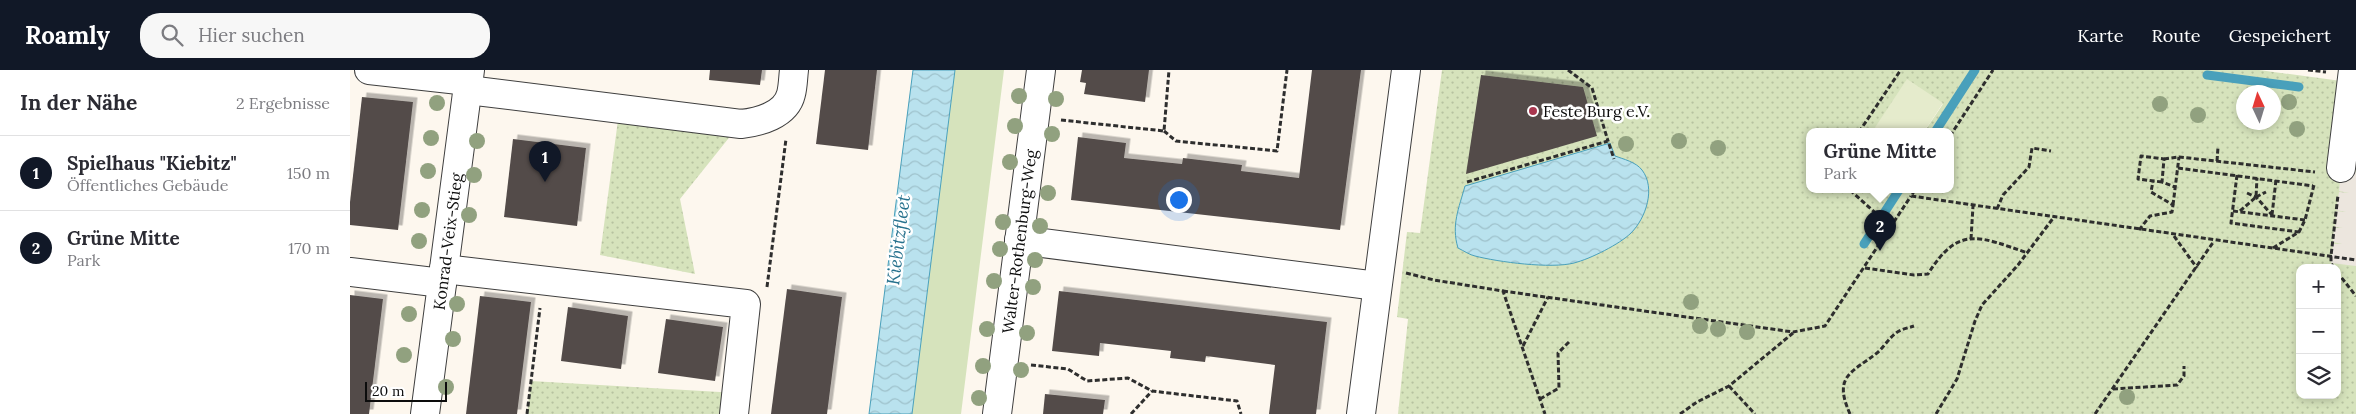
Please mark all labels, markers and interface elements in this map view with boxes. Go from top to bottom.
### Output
search box [140,13,490,58]
text: Roamly [25,20,110,51]
icon: search [158,21,186,49]
text: Hier suchen [198,23,305,47]
text: Karte [2077,24,2123,47]
text: Route [2151,24,2201,47]
text: Gespeichert [2229,24,2331,47]
north arrow [2236,85,2281,130]
text: In der Nähe [20,89,137,116]
text: 2 Ergebnisse [236,93,330,113]
place label: Feste Burg e.V. [1543,101,1650,121]
marker: Feste Burg e.V. [1527,105,1539,117]
popup [1806,128,1954,193]
text: Grüne Mitte [1824,139,1936,163]
pin: 1 [529,141,561,182]
street label: Walter-Rothenburg-Weg [997,147,1041,335]
text: Spielhaus "Kiebitz" [67,151,237,175]
text: 1 [33,163,39,183]
text: 150 m [287,163,330,183]
text: Park [1824,163,1857,183]
street label: Konrad-Veix-Stieg [429,171,467,311]
text: Öffentliches Gebäude [67,175,228,195]
your location [1166,187,1192,213]
water label: Kiebitzfleet [881,193,915,286]
pin: 2 [1864,210,1896,251]
text: Grüne Mitte [67,226,180,250]
text: 2 [32,238,40,258]
text: 170 m [288,238,330,258]
text: Park [67,250,100,270]
map controls [2296,264,2341,399]
button: + [2296,264,2341,309]
button: − [2296,309,2341,354]
button: layers [2296,354,2341,399]
scale bar [365,379,448,402]
text: 20 m [372,382,404,400]

